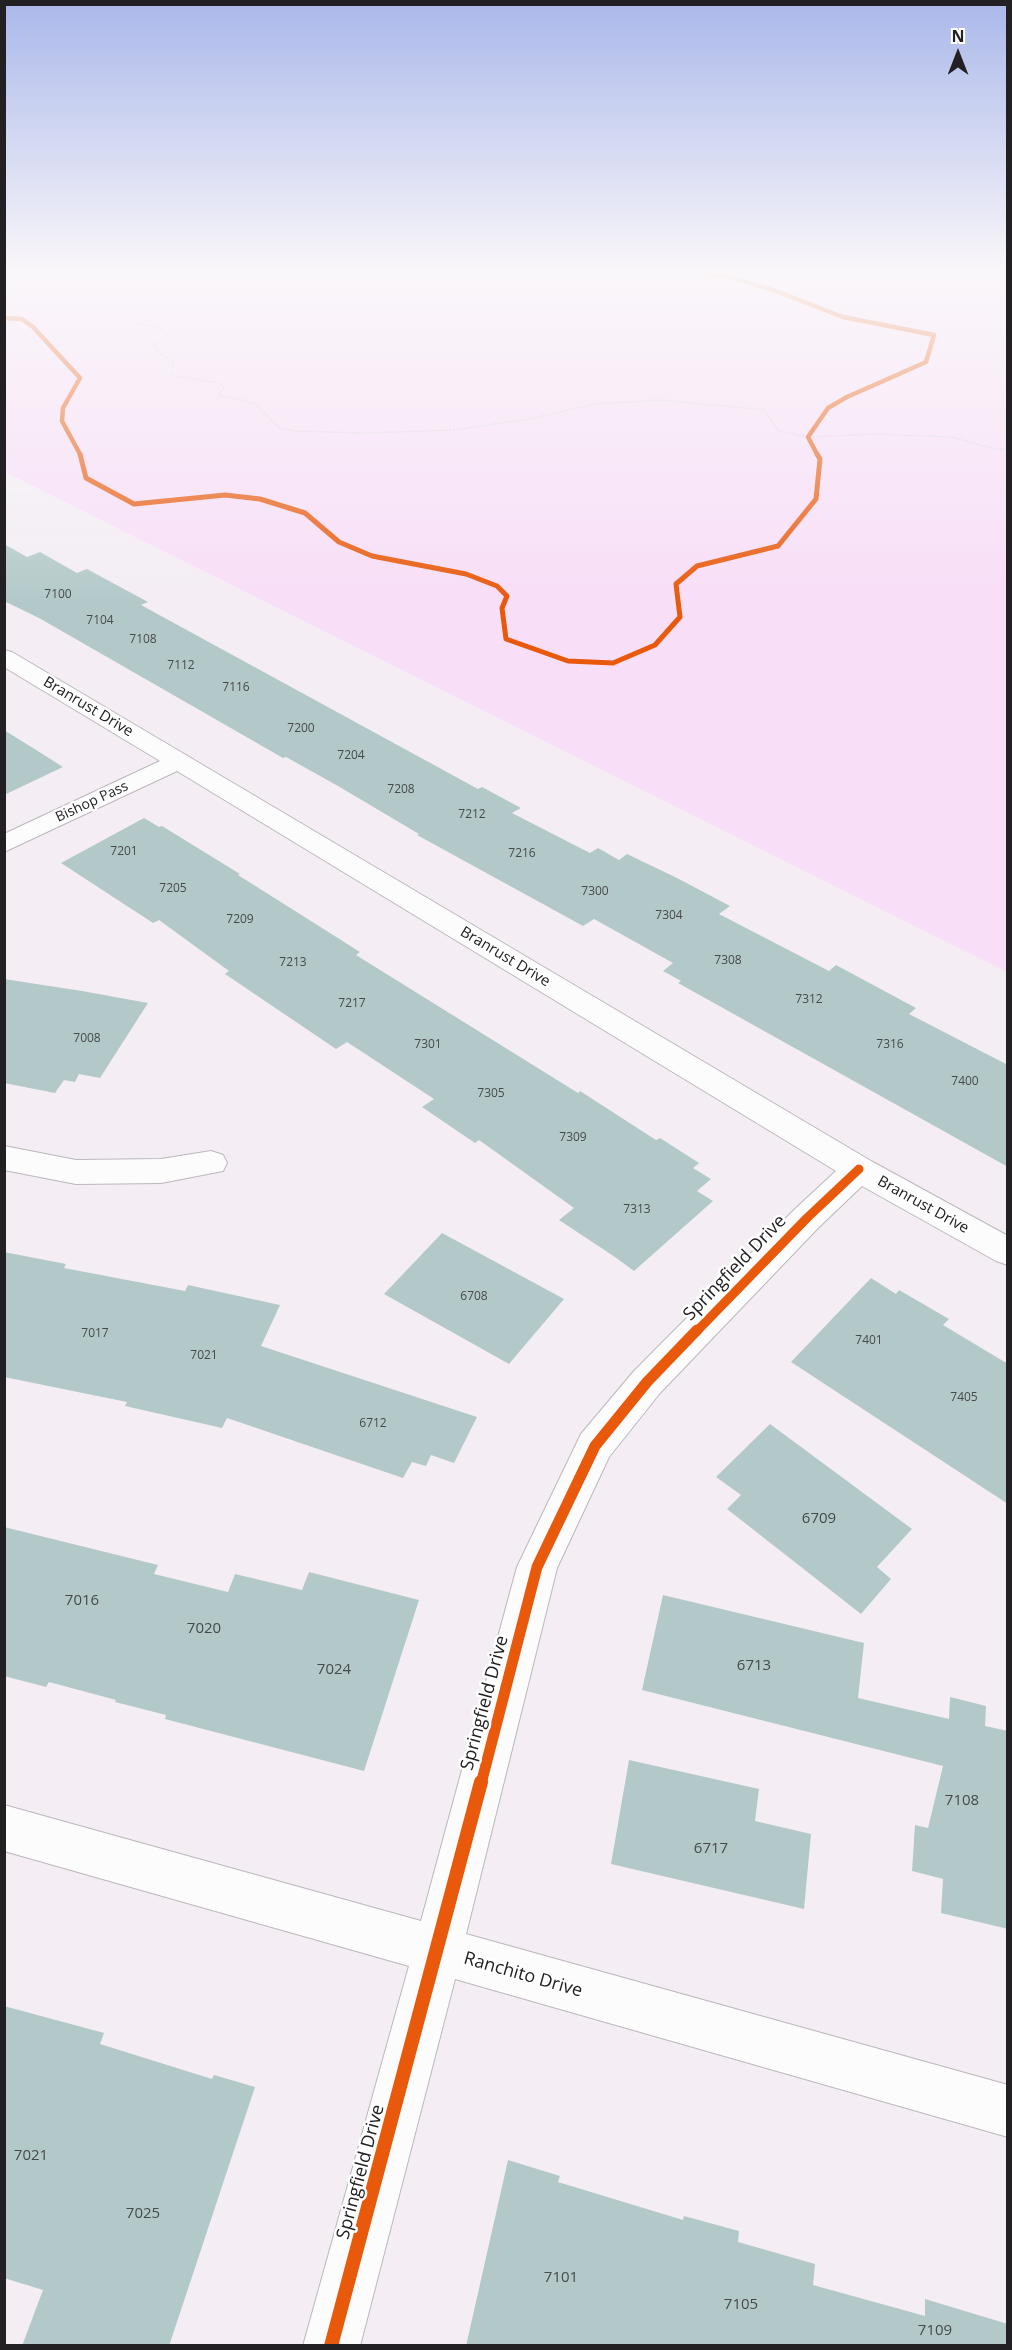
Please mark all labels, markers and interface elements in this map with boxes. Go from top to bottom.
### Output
north arrow [928,24,988,84]
text: N [951,25,965,47]
house number: 7100 [44,588,72,602]
house number: 7104 [86,614,114,628]
house number: 7108 [129,633,157,647]
house number: 7112 [167,659,195,673]
street label: Branrust Drive [40,673,136,741]
house number: 7116 [222,681,250,695]
house number: 7200 [287,722,315,736]
house number: 7204 [337,749,365,763]
street label: Bishop Pass [53,778,131,826]
house number: 7208 [387,783,415,797]
house number: 7212 [458,808,486,822]
house number: 7201 [110,845,138,859]
house number: 7216 [508,847,536,861]
house number: 7205 [159,882,187,896]
house number: 7300 [581,885,609,899]
house number: 7304 [655,909,683,923]
house number: 7209 [226,913,254,927]
street label: Branrust Drive [457,923,553,991]
house number: 7308 [714,954,742,968]
house number: 7213 [279,956,307,970]
house number: 7312 [795,993,823,1007]
house number: 7217 [338,997,366,1011]
house number: 7008 [73,1032,101,1046]
house number: 7301 [414,1038,442,1052]
house number: 7316 [876,1038,904,1052]
house number: 7400 [951,1075,979,1089]
house number: 7305 [477,1087,505,1101]
house number: 7309 [559,1131,587,1145]
street label: Branrust Drive [874,1172,972,1238]
house number: 7313 [623,1203,651,1217]
street label: Springfield Drive [679,1211,791,1325]
house number: 6708 [460,1290,488,1304]
house number: 7017 [81,1327,109,1341]
house number: 7401 [855,1334,883,1348]
house number: 7021 [190,1349,218,1363]
house number: 7405 [950,1391,978,1405]
house number: 6712 [359,1417,387,1431]
house number: 6709 [802,1510,836,1528]
house number: 7016 [65,1592,99,1610]
house number: 7020 [187,1620,221,1638]
street label: Springfield Drive [457,1633,513,1773]
house number: 6713 [737,1657,771,1675]
house number: 7024 [317,1661,351,1679]
house number: 7108 [945,1792,979,1810]
house number: 6717 [694,1840,728,1858]
street label: Ranchito Drive [461,1948,585,2002]
street label: Springfield Drive [333,2102,389,2242]
house number: 7021 [14,2147,48,2165]
house number: 7025 [126,2205,160,2223]
house number: 7101 [544,2269,578,2287]
house number: 7105 [724,2296,758,2314]
house number: 7109 [918,2322,952,2340]

